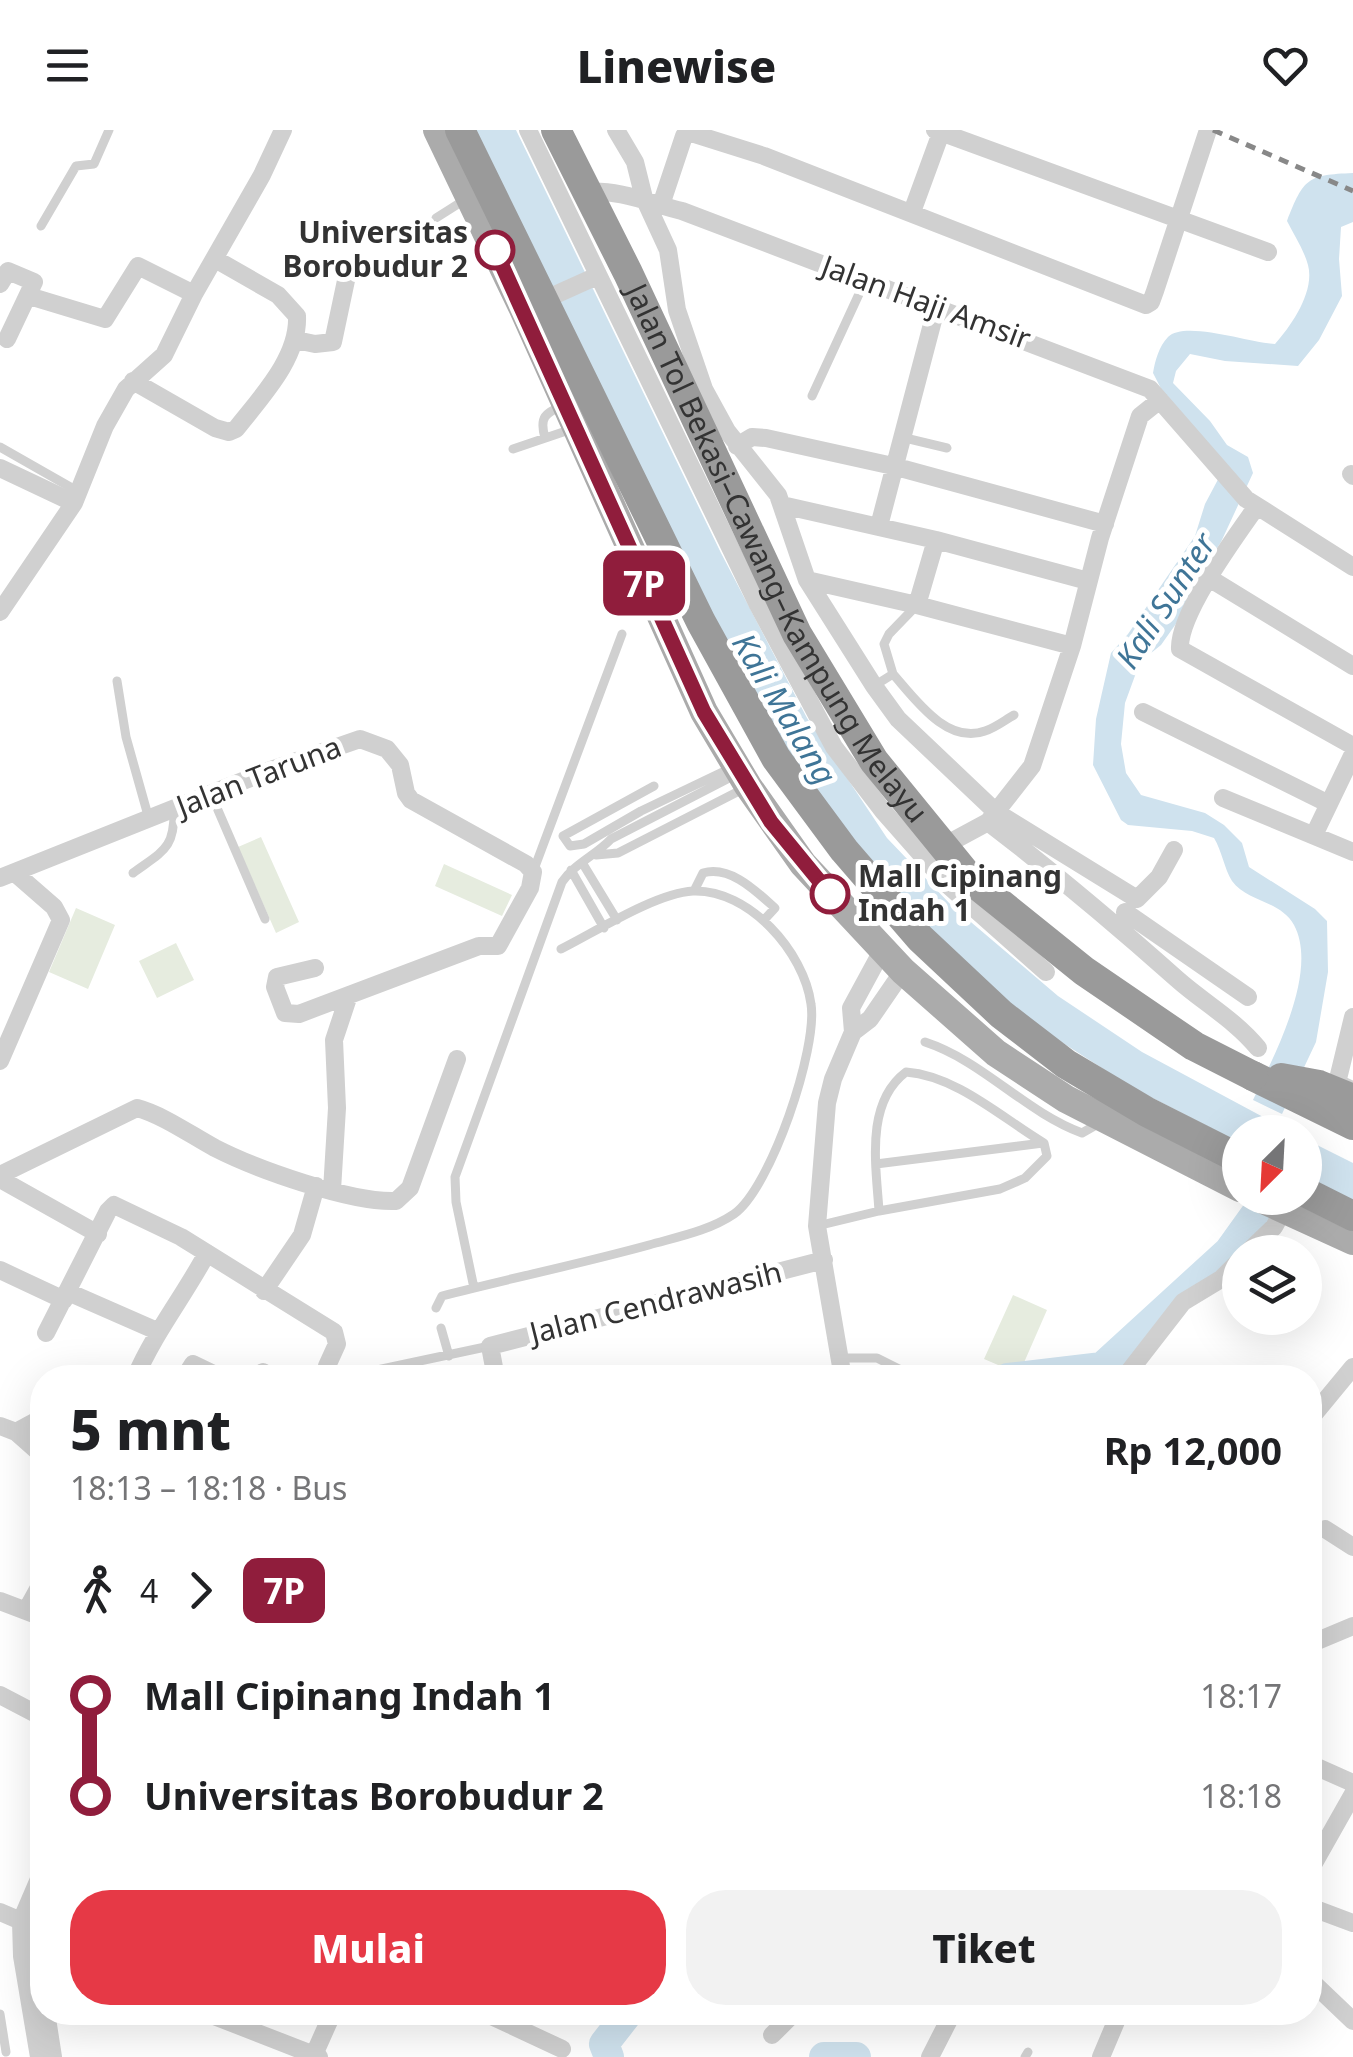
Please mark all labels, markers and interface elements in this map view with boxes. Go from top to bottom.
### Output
text: Linewise [577,35,776,96]
icon: menu [40,38,95,93]
icon: heart [1258,38,1313,93]
place label: Universitas Borobudur 2 [282,211,468,286]
marker: Universitas Borobudur 2 [476,231,514,269]
street label: Jalan Haji Amsir [813,244,1037,358]
street label: Jalan Tol Bekasi–Cawang–Kampung Melayu [616,274,938,831]
water label: Kali Sunter [1105,523,1225,676]
line badge: 7P [599,550,689,616]
text: 7P [623,560,665,607]
water label: Kali Malang [723,624,847,792]
street label: Jalan Taruna [167,725,347,827]
place label: Mall Cipinang Indah 1 [858,855,1062,930]
marker: Mall Cipinang Indah 1 [811,875,849,913]
north arrow [1222,1115,1322,1215]
map controls [1222,1115,1322,1335]
button: layers [1222,1235,1322,1335]
street label: Jalan Cendrawasih [522,1250,786,1353]
text: 5 mnt [70,1391,231,1466]
text: Rp 12,000 [1104,1424,1282,1476]
text: 18:13 – 18:18 · Bus [70,1466,347,1509]
icon: walk [70,1563,125,1618]
icon: forward [173,1563,228,1618]
text: 7P [263,1567,305,1614]
text: 4 [140,1569,158,1612]
text: Mall Cipinang Indah 1 [144,1669,555,1721]
text: 18:17 [1200,1674,1282,1717]
text: Universitas Borobudur 2 [144,1769,604,1821]
text: 18:18 [1200,1774,1282,1817]
button: Mulai [70,1890,666,2005]
button: Tiket [686,1890,1282,2005]

